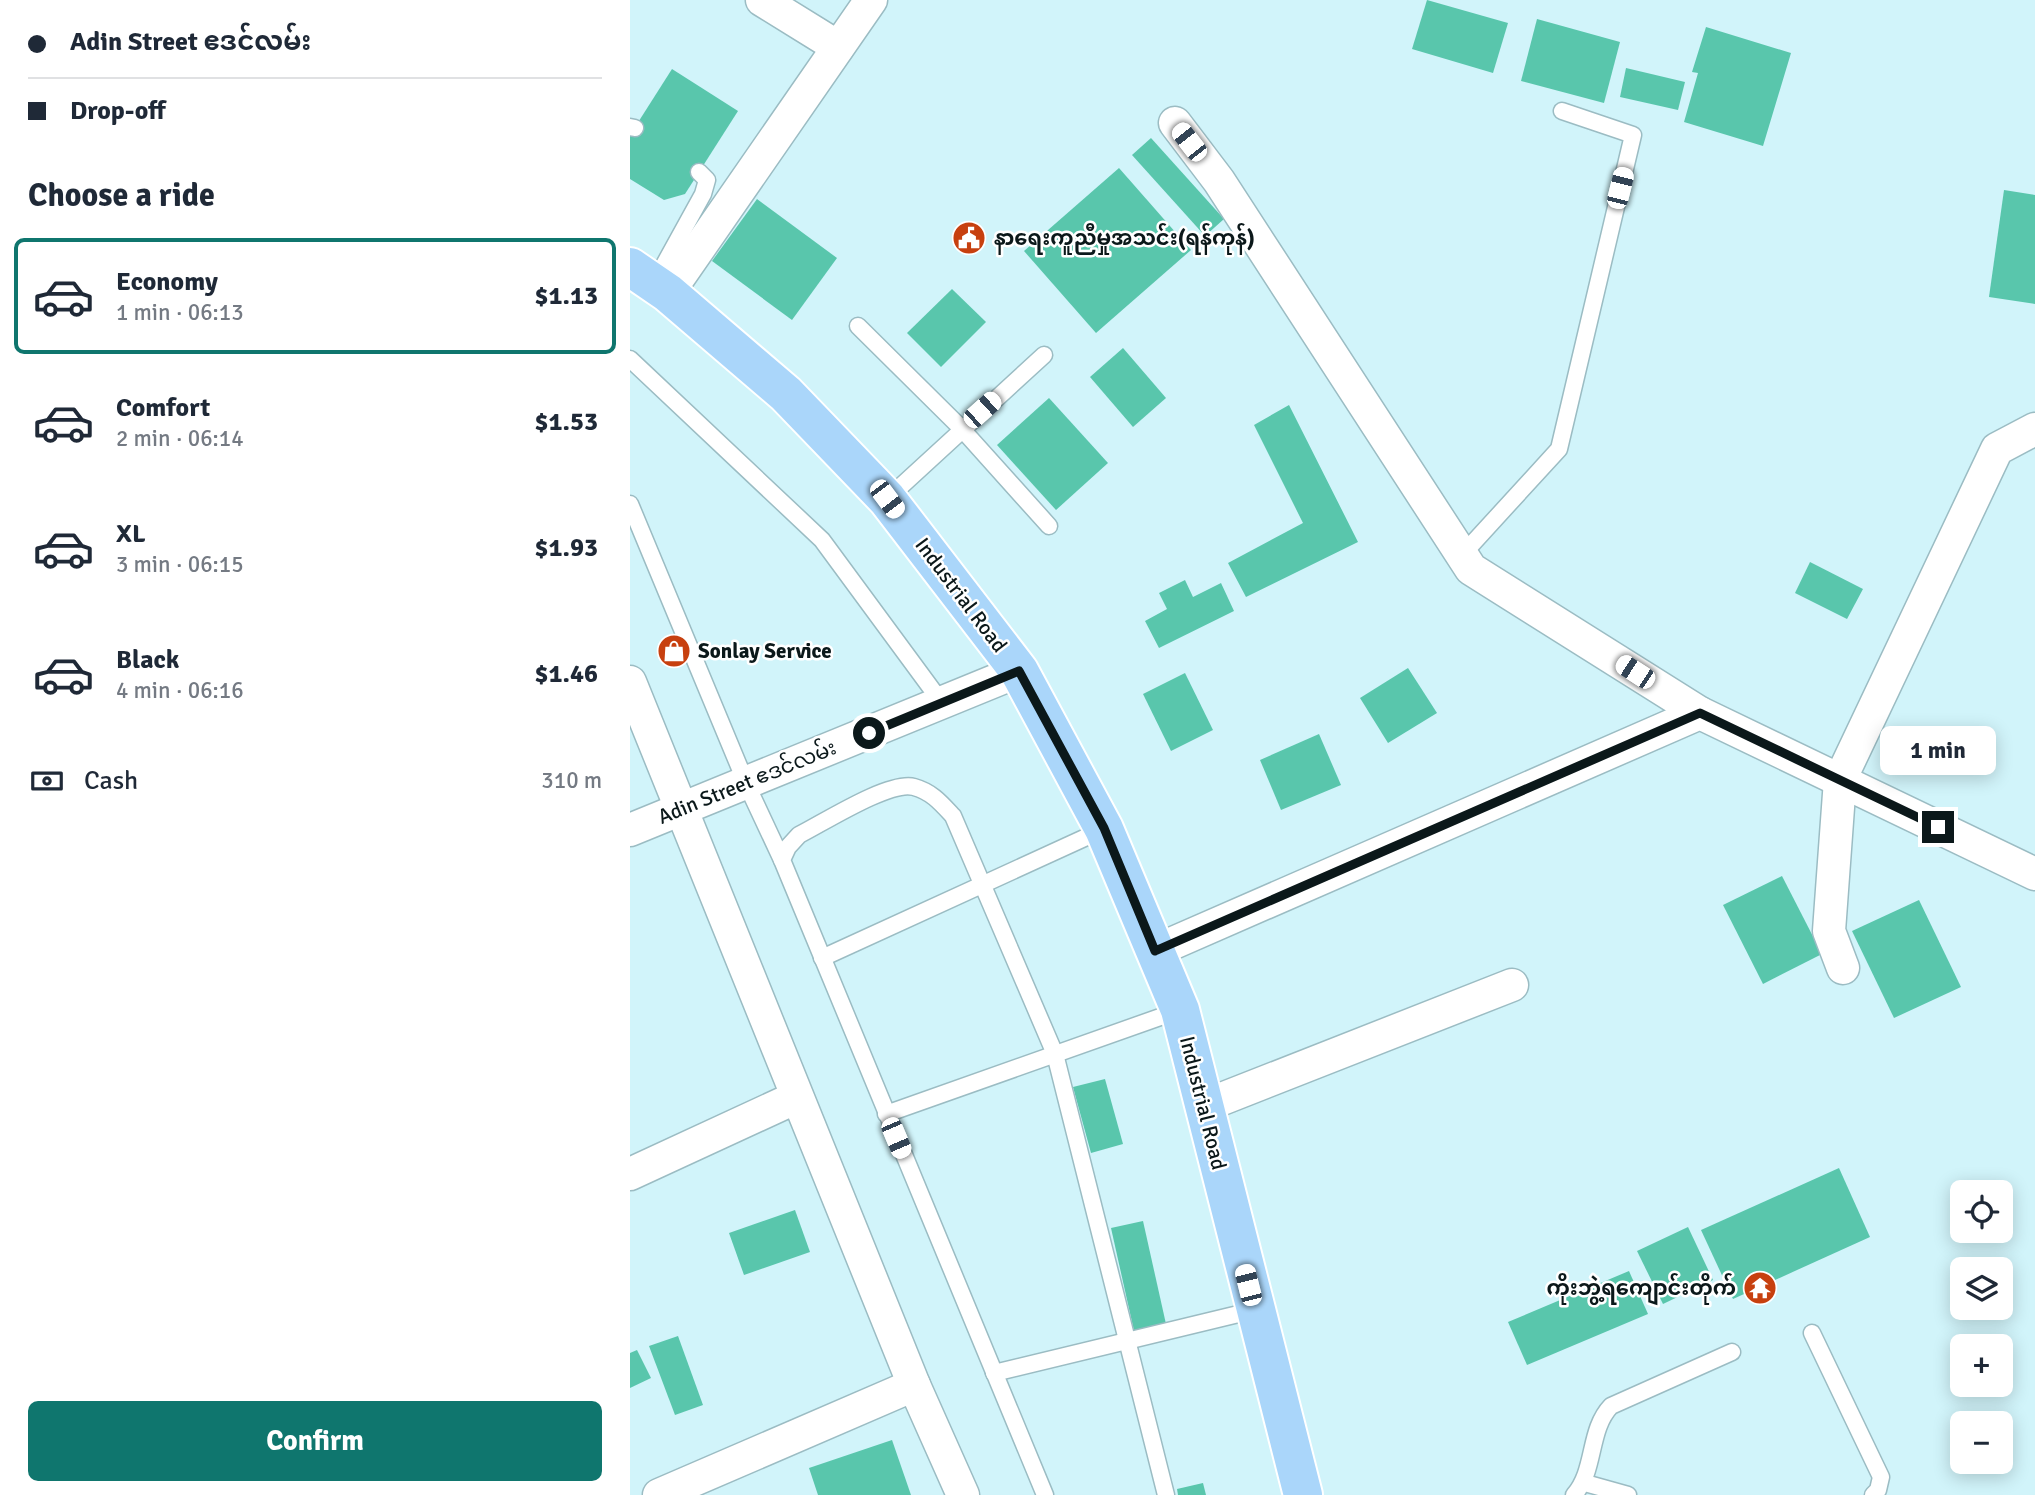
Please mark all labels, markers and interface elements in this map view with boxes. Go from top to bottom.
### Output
text: Adin Street ဧဒင်လမ်း [70,26,311,58]
text: Drop-off [70,95,166,127]
car [1168,119,1211,165]
car [1605,165,1636,211]
text: Choose a ride [28,176,215,215]
public building icon: နာရေးကူညီမှုအသင်း(ရန်ကုန်) [950,219,988,257]
place label: နာရေးကူညီမှုအသင်း(ရန်ကုန်) [994,222,1255,255]
icon: car [32,265,95,328]
text: Economy [116,266,218,298]
text: $1.13 [534,280,598,312]
text: 1 min · 06:13 [116,298,244,327]
car [960,388,1005,432]
icon: car [32,391,95,454]
text: Comfort [116,392,210,424]
text: $1.53 [534,406,598,438]
text: 2 min · 06:14 [116,424,244,453]
car [866,476,909,522]
icon: car [32,517,95,580]
text: XL [116,518,146,550]
text: $1.93 [534,532,598,564]
street label: Industrial Road [909,532,1013,658]
text: 3 min · 06:15 [116,550,244,579]
shop icon: Sonlay Service [655,632,693,670]
place label: Sonlay Service [698,638,832,664]
icon: car [32,643,95,706]
text: Black [116,644,179,676]
car [1612,652,1659,692]
text: $1.46 [534,658,598,690]
text: 4 min · 06:16 [116,676,244,705]
route start [853,717,885,749]
callout: 1 min [1880,726,1996,774]
street label: Adin Street ဧဒင်လမ်း [653,732,840,830]
text: 1 min [1910,736,1966,765]
icon: cash [28,762,66,800]
text: Cash [84,765,138,797]
text: 310 m [541,766,602,795]
route end [1922,811,1954,843]
street label: Industrial Road [1174,1033,1232,1173]
car [879,1115,914,1161]
map controls [1950,1180,2013,1474]
button: locate [1950,1180,2013,1243]
button: layers [1950,1257,2013,1320]
car [1233,1262,1264,1308]
temple icon: ကိုးဘွဲ့ရကျောင်းတိုက် [1741,1269,1779,1307]
place label: ကိုးဘွဲ့ရကျောင်းတိုက် [1546,1272,1736,1306]
button: + [1950,1334,2013,1397]
button: Confirm [28,1401,602,1481]
button: − [1950,1411,2013,1474]

